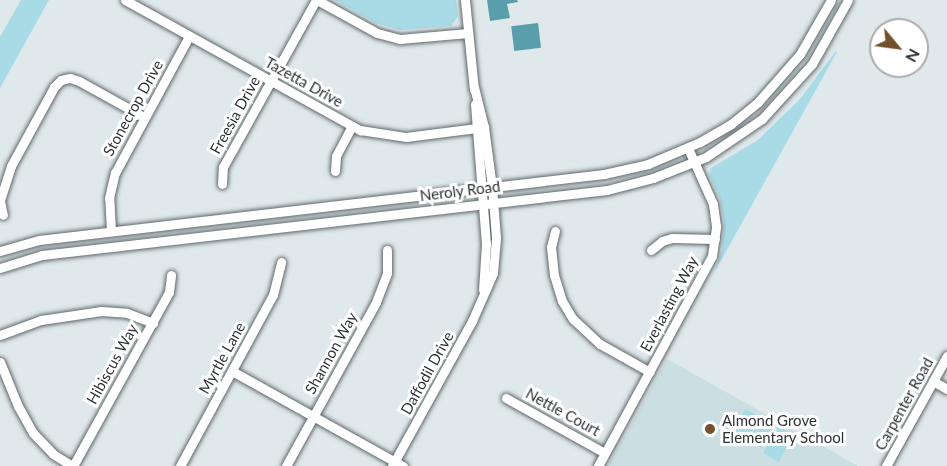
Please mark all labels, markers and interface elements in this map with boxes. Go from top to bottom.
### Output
north arrow [869,18,929,78]
text: N [902,46,925,66]
street label: Tazetta Drive [262,53,346,111]
street label: Stonecrop Drive [99,57,167,159]
street label: Freesia Drive [206,73,264,157]
street label: Neroly Road [419,177,501,205]
street label: Everlasting Way [636,253,702,355]
street label: Shannon Way [301,309,361,397]
street label: Myrtle Lane [195,319,249,397]
street label: Hibiscus Way [83,321,141,407]
street label: Daffodil Drive [397,328,457,418]
street label: Carpenter Road [871,354,937,454]
street label: Nettle Court [523,384,603,440]
place label: Almond Grove Elementary School [722,411,845,446]
marker: Almond Grove Elementary School [703,422,717,436]

